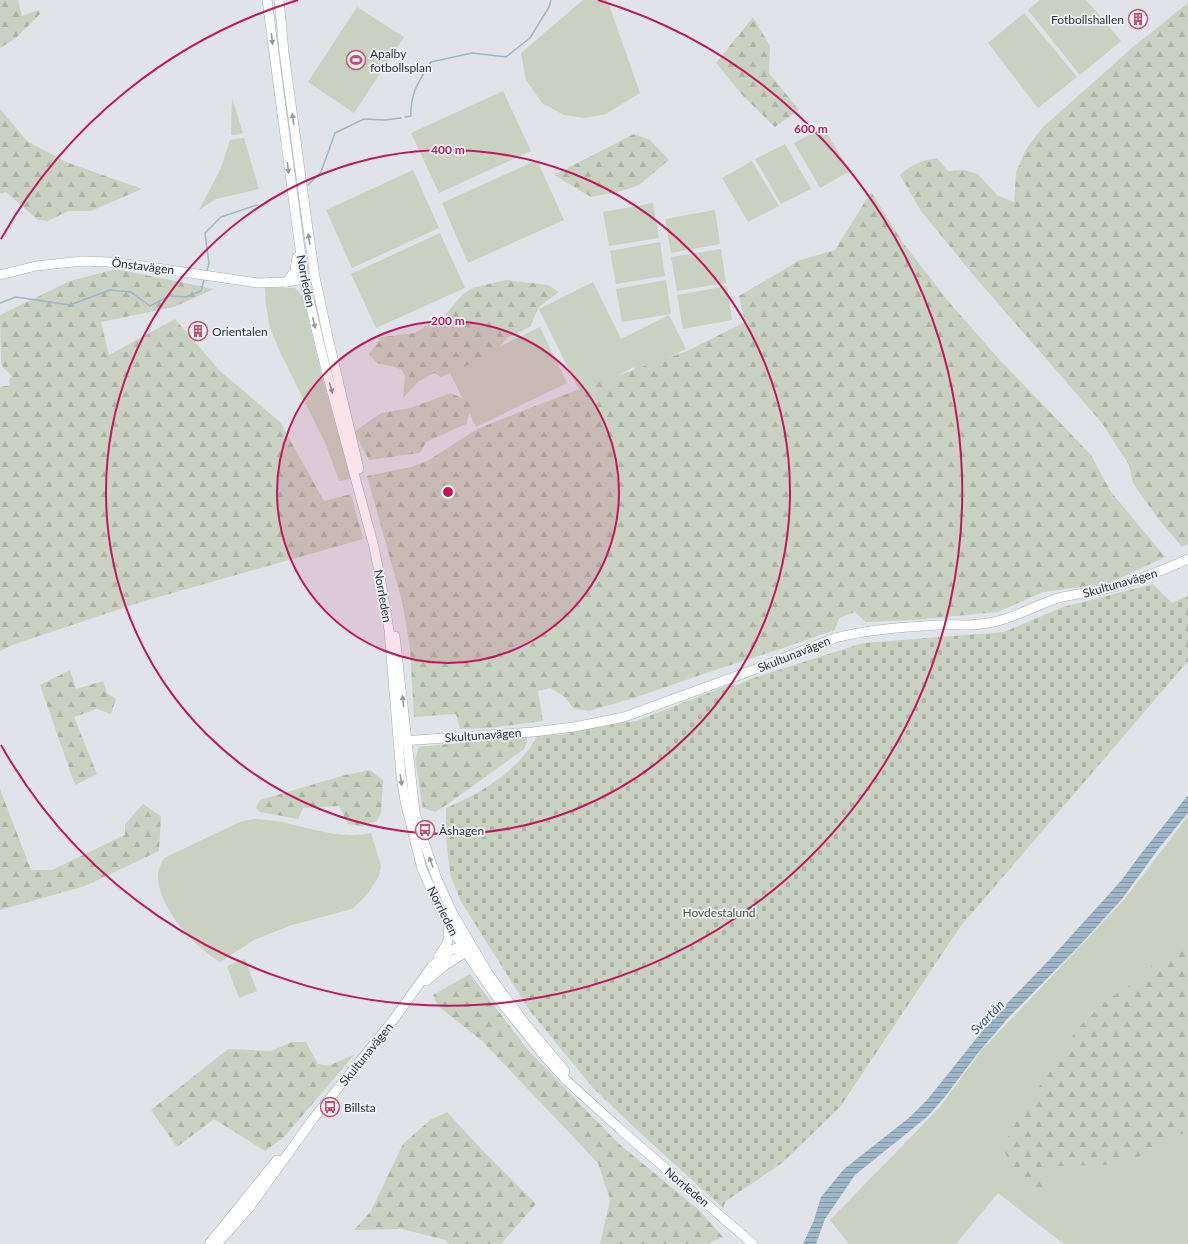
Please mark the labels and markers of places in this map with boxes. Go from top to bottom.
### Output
building icon: Fotbollshallen [1127,8,1149,30]
place label: Fotbollshallen [1051,12,1124,27]
place label: Apalby fotbollsplan [370,46,432,75]
sports icon: Apalby fotbollsplan [345,49,367,71]
building icon: Orientalen [187,320,209,342]
place label: Orientalen [212,324,268,339]
centre of rings [441,485,455,499]
bus stop icon: Åshagen [414,819,436,841]
place label: Åshagen [439,823,484,838]
bus stop icon: Billsta [319,1096,341,1118]
place label: Billsta [344,1100,376,1115]

